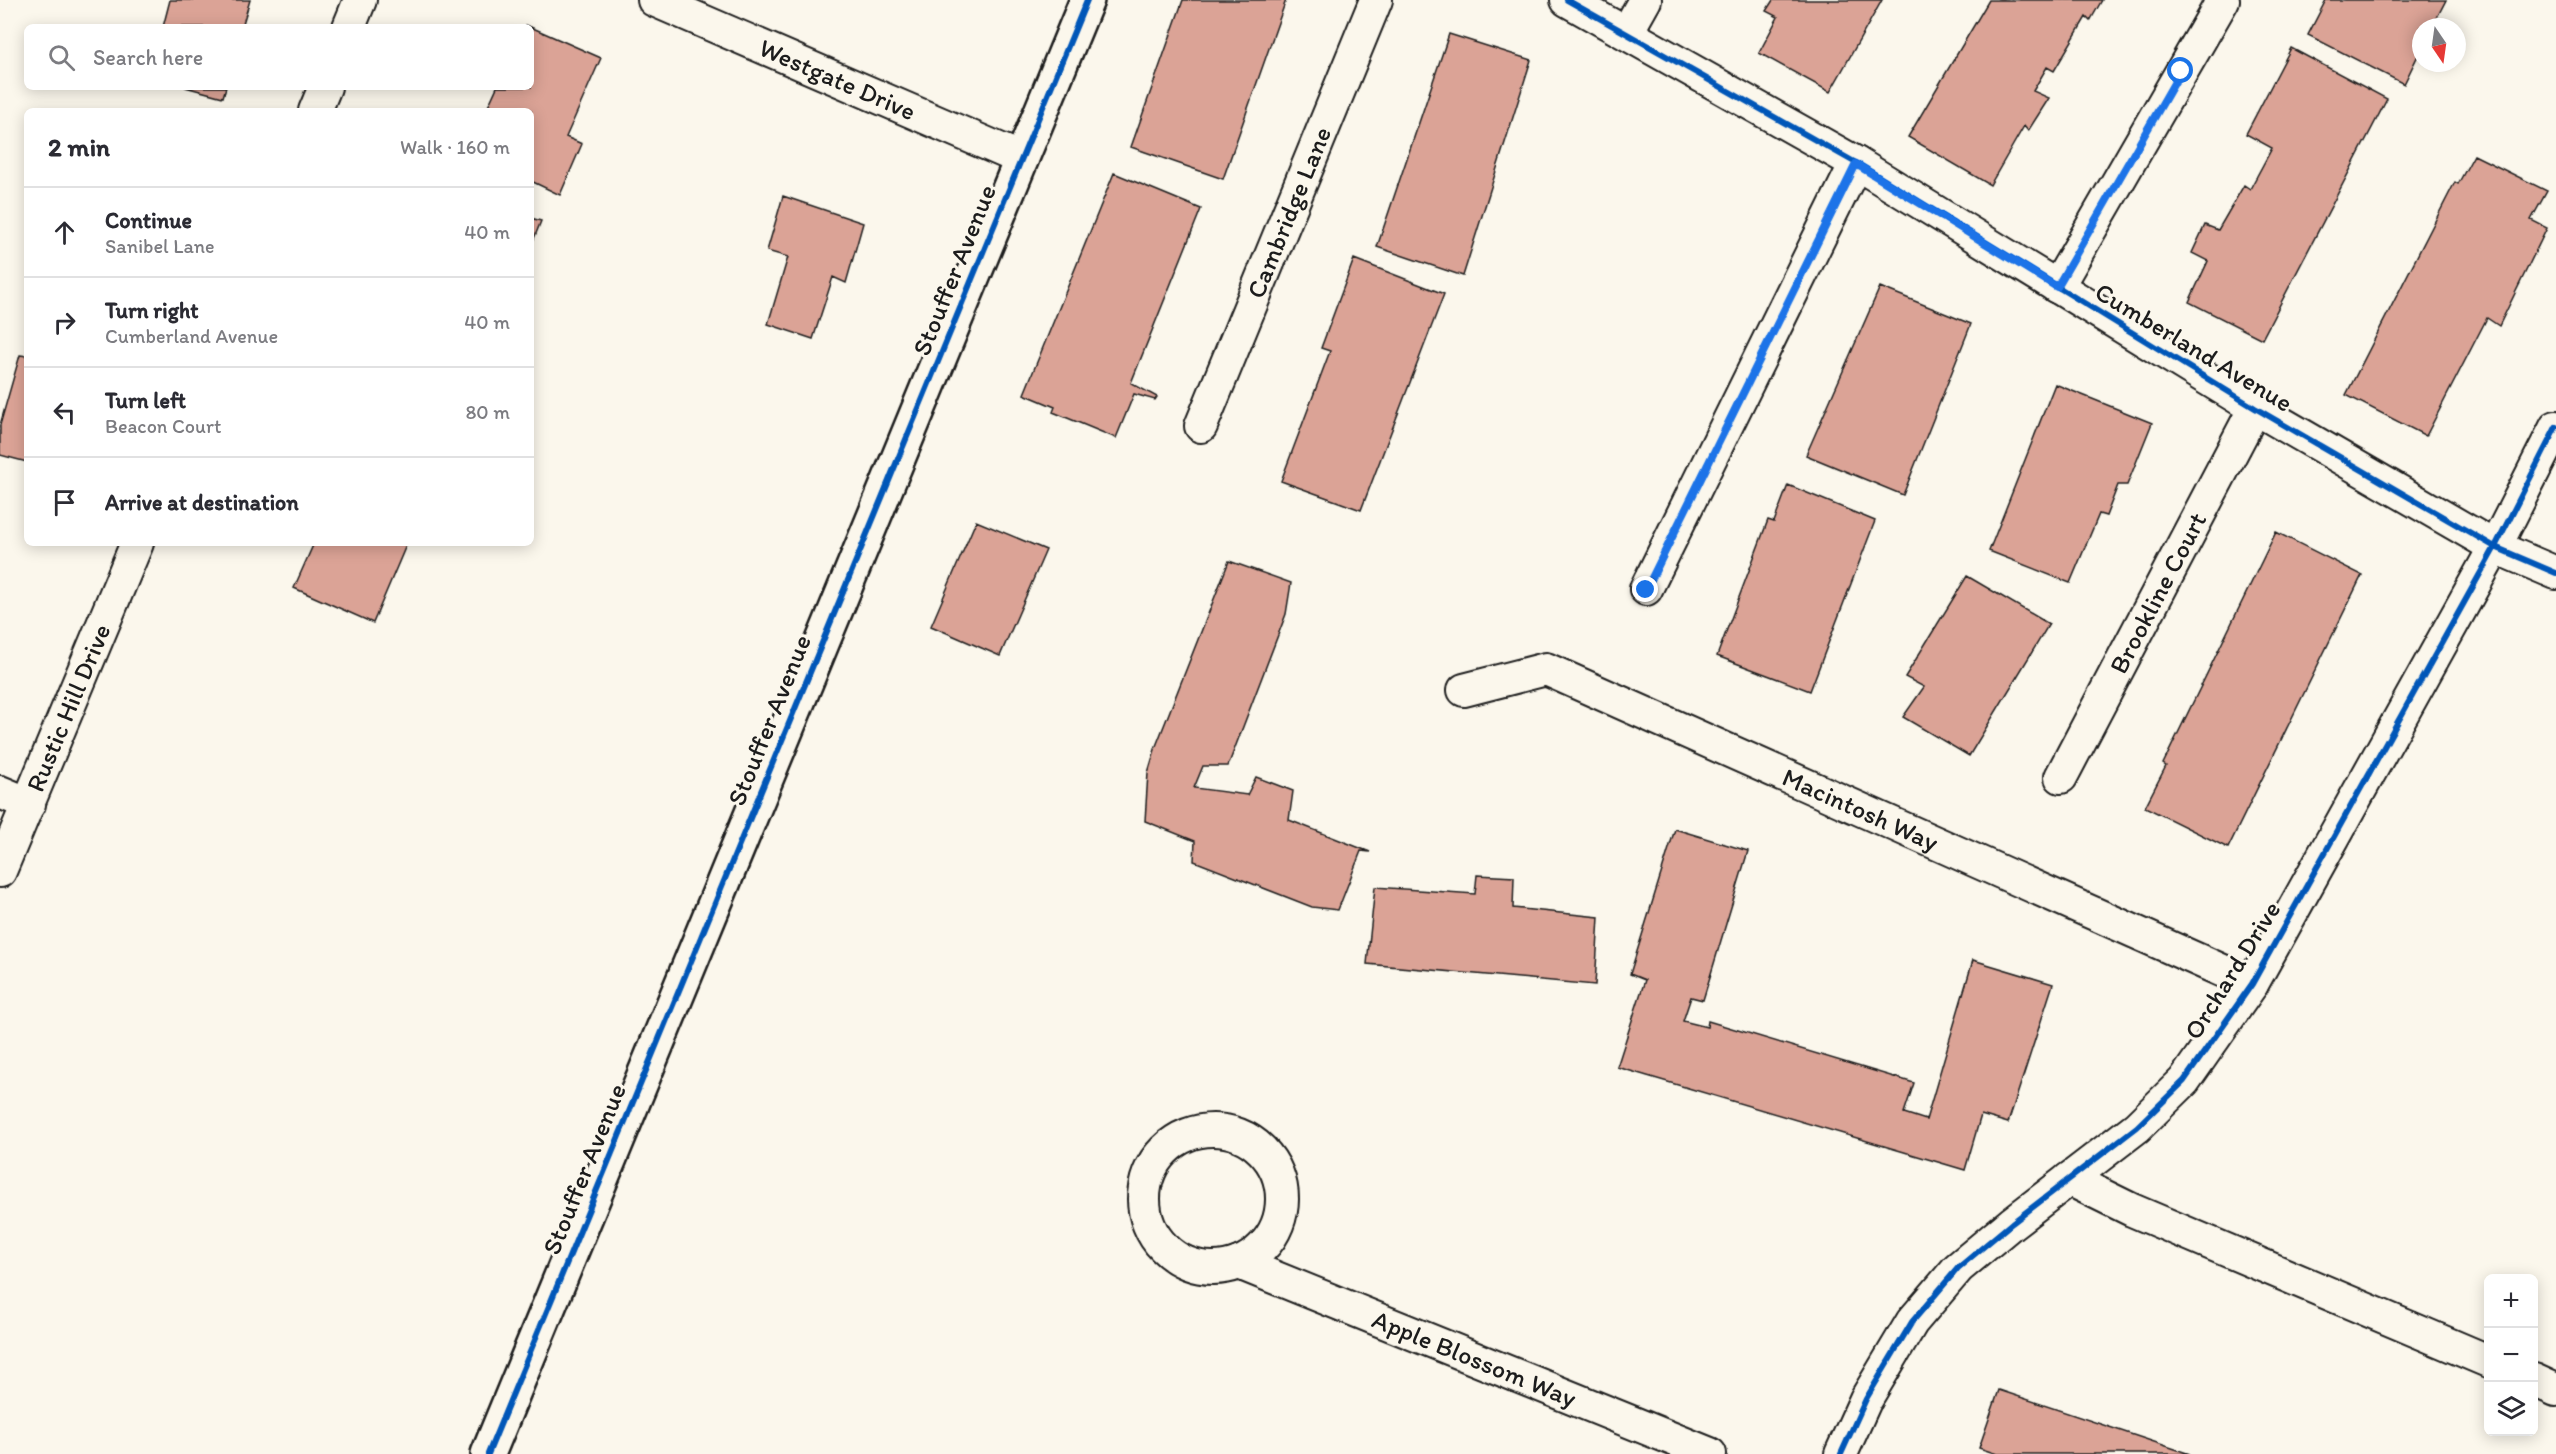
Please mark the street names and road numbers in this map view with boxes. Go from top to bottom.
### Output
street label: Westgate Drive [754,31,921,127]
street label: Cambridge Lane [1239,122,1338,303]
street label: Stouffer Avenue [905,180,1003,360]
street label: Cumberland Avenue [2089,275,2299,419]
street label: Brookline Court [2102,507,2213,679]
street label: Rustic Hill Drive [19,619,118,797]
street label: Stouffer Avenue [720,630,818,810]
street label: Macintosh Way [1777,761,1944,858]
street label: Orchard Drive [2177,895,2287,1045]
street label: Stouffer Avenue [535,1079,633,1259]
street label: Apple Blossom Way [1368,1303,1581,1414]

